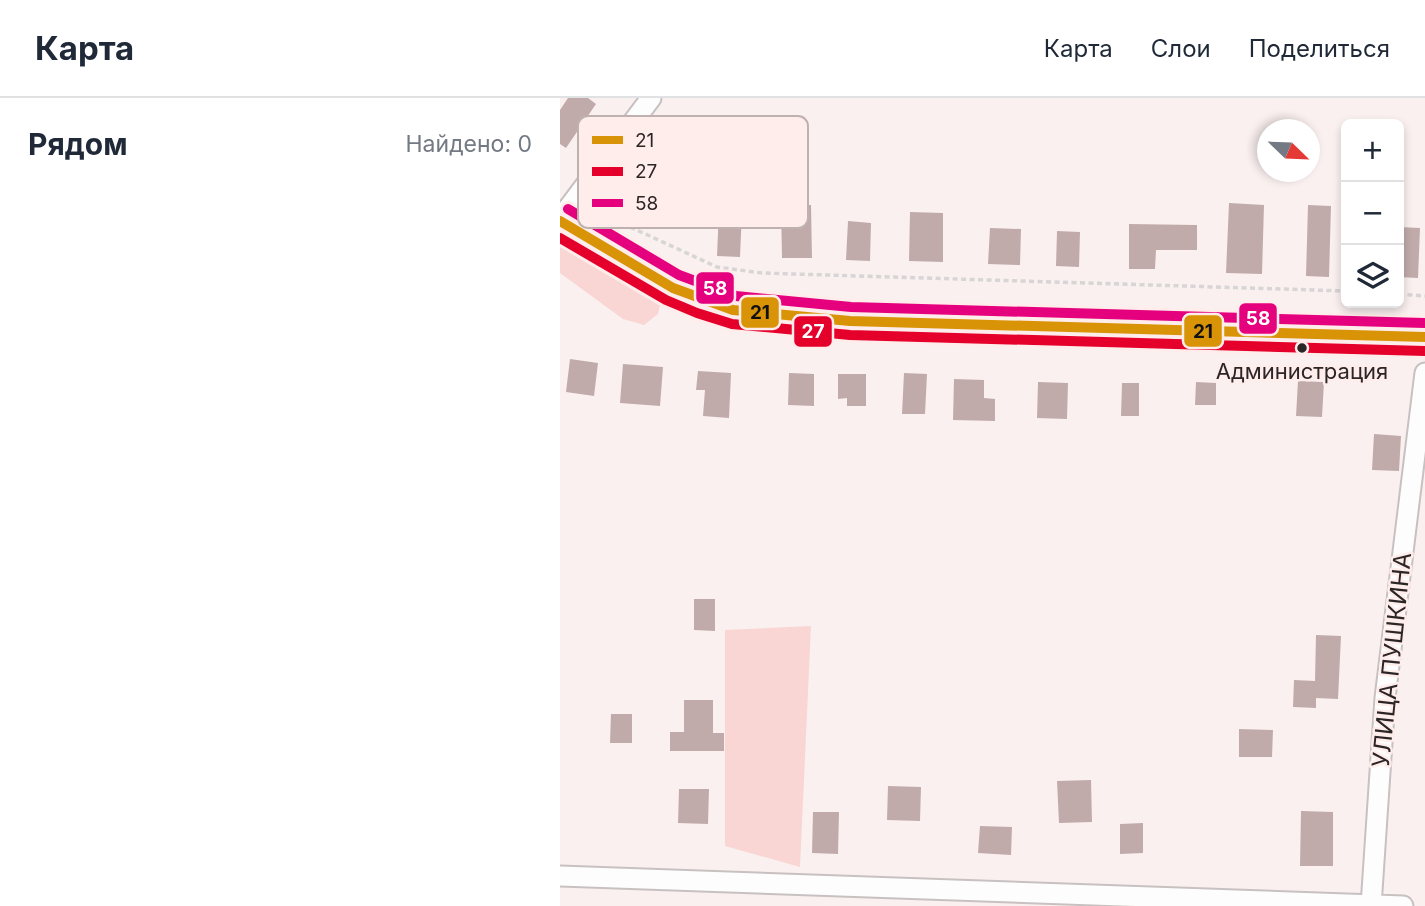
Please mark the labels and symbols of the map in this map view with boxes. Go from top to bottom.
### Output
legend [578,116,808,228]
north arrow [1257,119,1320,182]
text: 21 [635,129,654,152]
text: 27 [635,160,657,183]
text: 58 [635,192,658,215]
line badge: 58 [695,271,735,305]
text: 58 [703,277,727,300]
line badge: 21 [740,296,780,329]
text: 21 [750,301,770,324]
line badge: 58 [1238,302,1278,335]
text: 58 [1246,307,1270,330]
line badge: 21 [1183,314,1223,348]
line badge: 27 [793,315,833,348]
text: 27 [801,320,825,343]
text: 21 [1193,320,1213,343]
marker: Администрация [1295,341,1309,355]
place label: Администрация [1216,358,1388,384]
street label: УЛИЦА ПУШКИНА [1366,551,1417,769]

